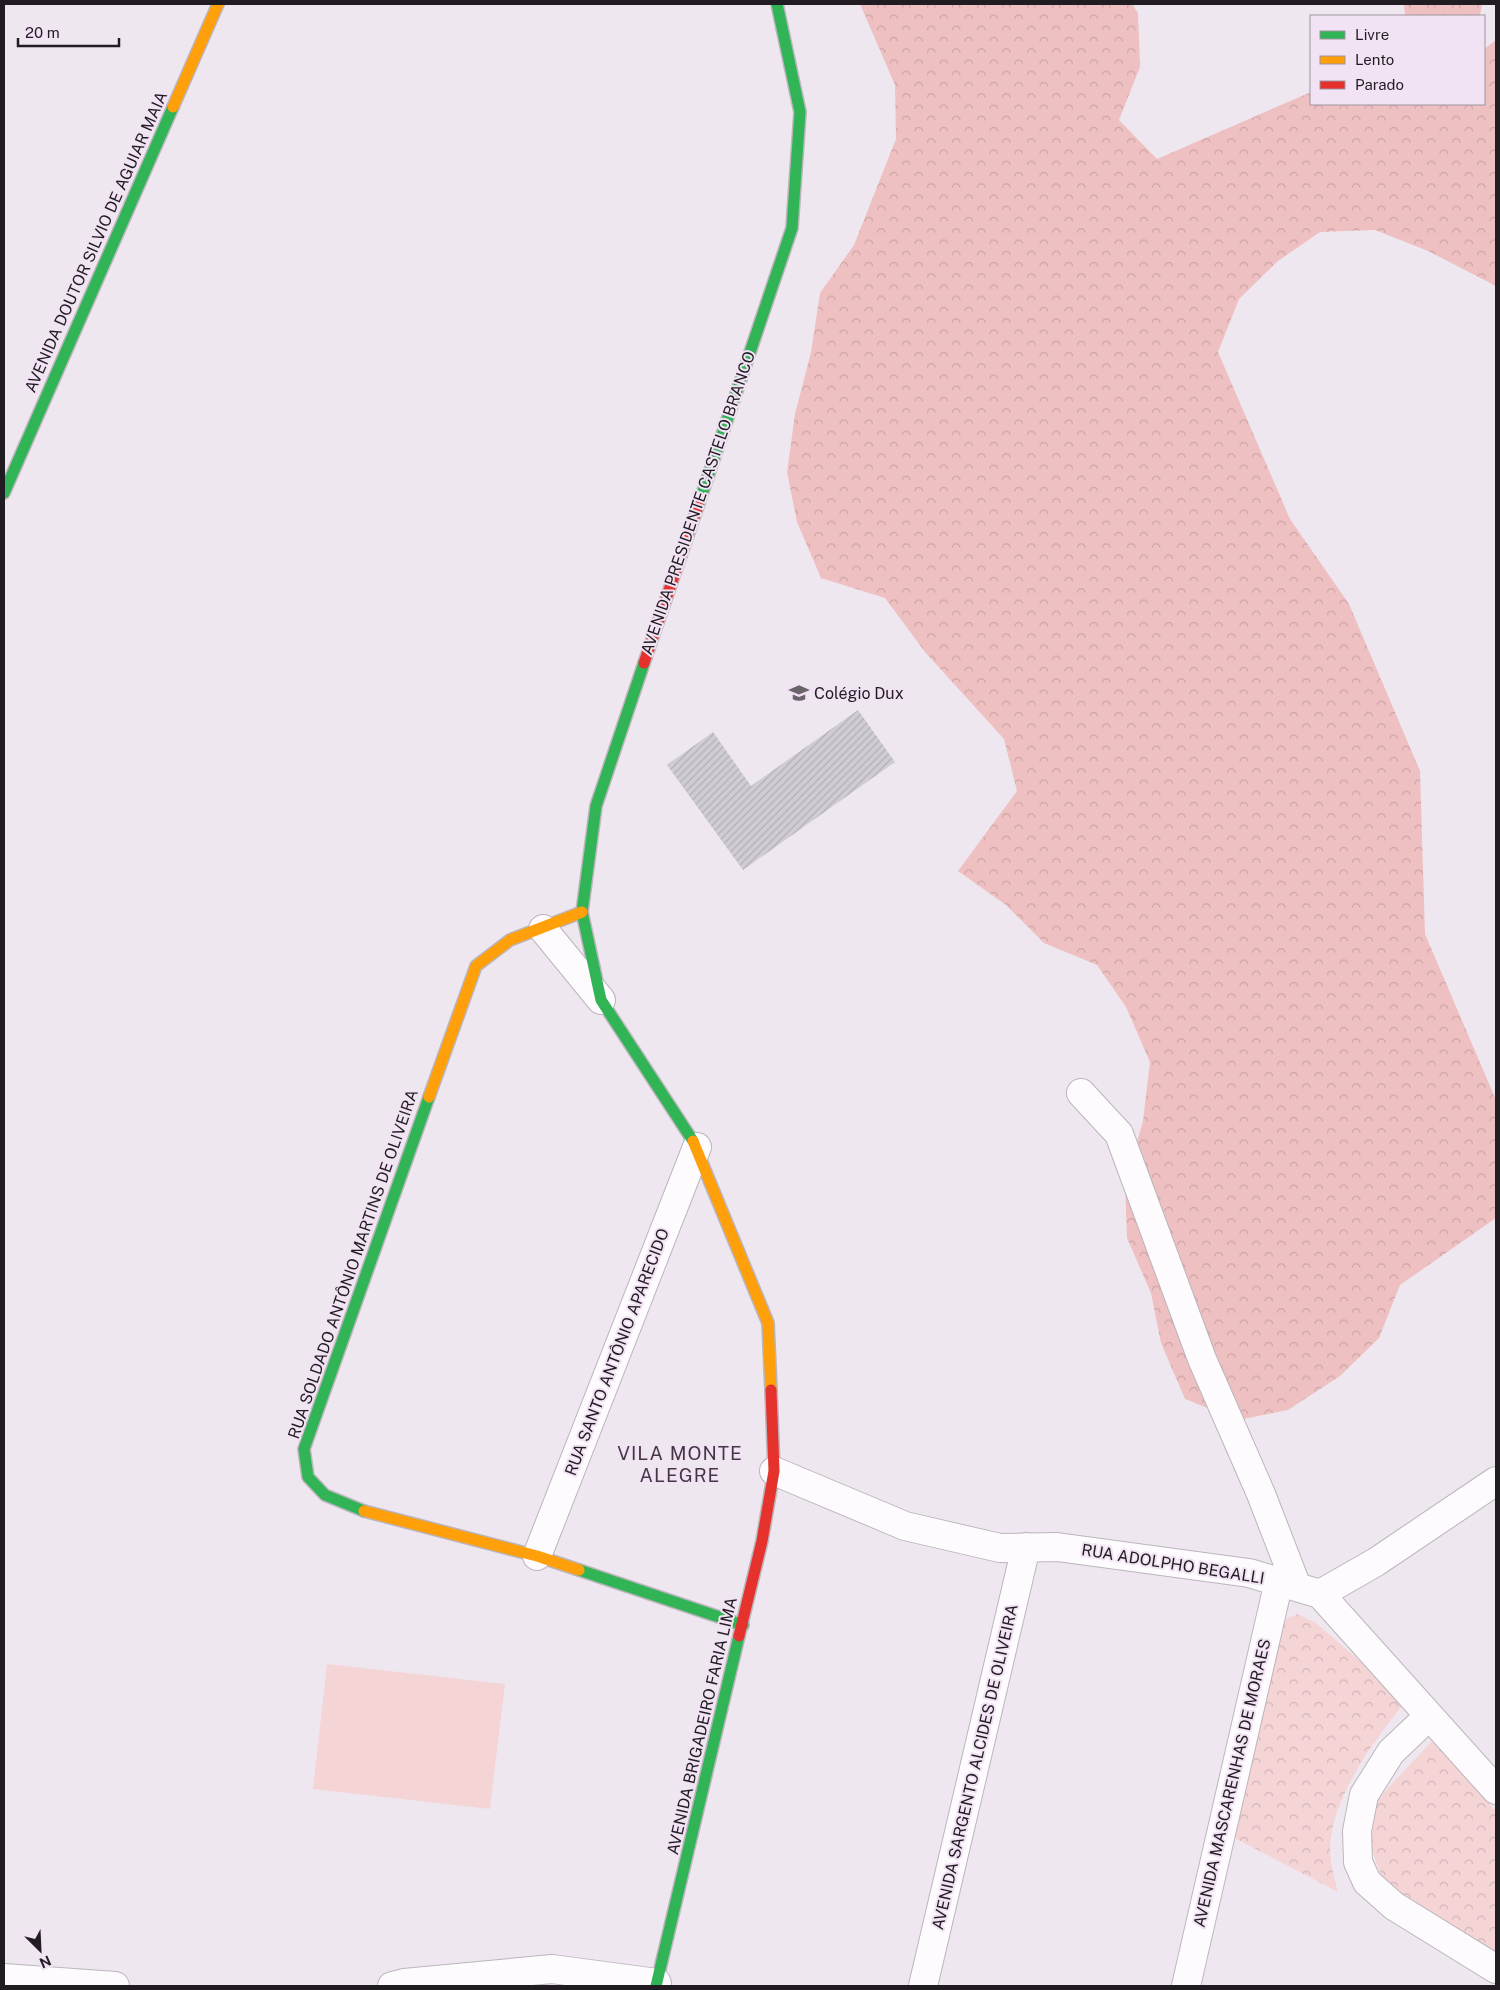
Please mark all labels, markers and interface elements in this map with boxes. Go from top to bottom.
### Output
scale bar [18,15,119,47]
legend [1310,15,1485,105]
text: 20 m [25,24,60,41]
text: Livre [1355,26,1389,43]
text: Lento [1355,51,1394,68]
text: Parado [1355,76,1404,93]
street label: AVENIDA DOUTOR SILVIO DE AGUIAR MAIA [21,89,171,395]
street label: AVENIDA PRESIDENTE CASTELO BRANCO [637,349,759,657]
school or university icon: Colégio Dux [788,682,810,704]
place label: Colégio Dux [814,684,904,703]
street label: RUA SOLDADO ANTÔNIO MARTINS DE OLIVEIRA [283,1086,422,1441]
street label: RUA SANTO ANTÔNIO APARECIDO [560,1225,673,1478]
district label: VILA MONTE ALEGRE [617,1442,743,1486]
street label: RUA ADOLPHO BEGALLI [1080,1540,1266,1588]
street label: AVENIDA BRIGADEIRO FARIA LIMA [663,1595,741,1857]
street label: AVENIDA SARGENTO ALCIDES DE OLIVEIRA [928,1602,1022,1932]
street label: AVENIDA MASCARENHAS DE MORAES [1190,1637,1274,1929]
north arrow [15,1925,65,1975]
text: N [37,1952,54,1971]

